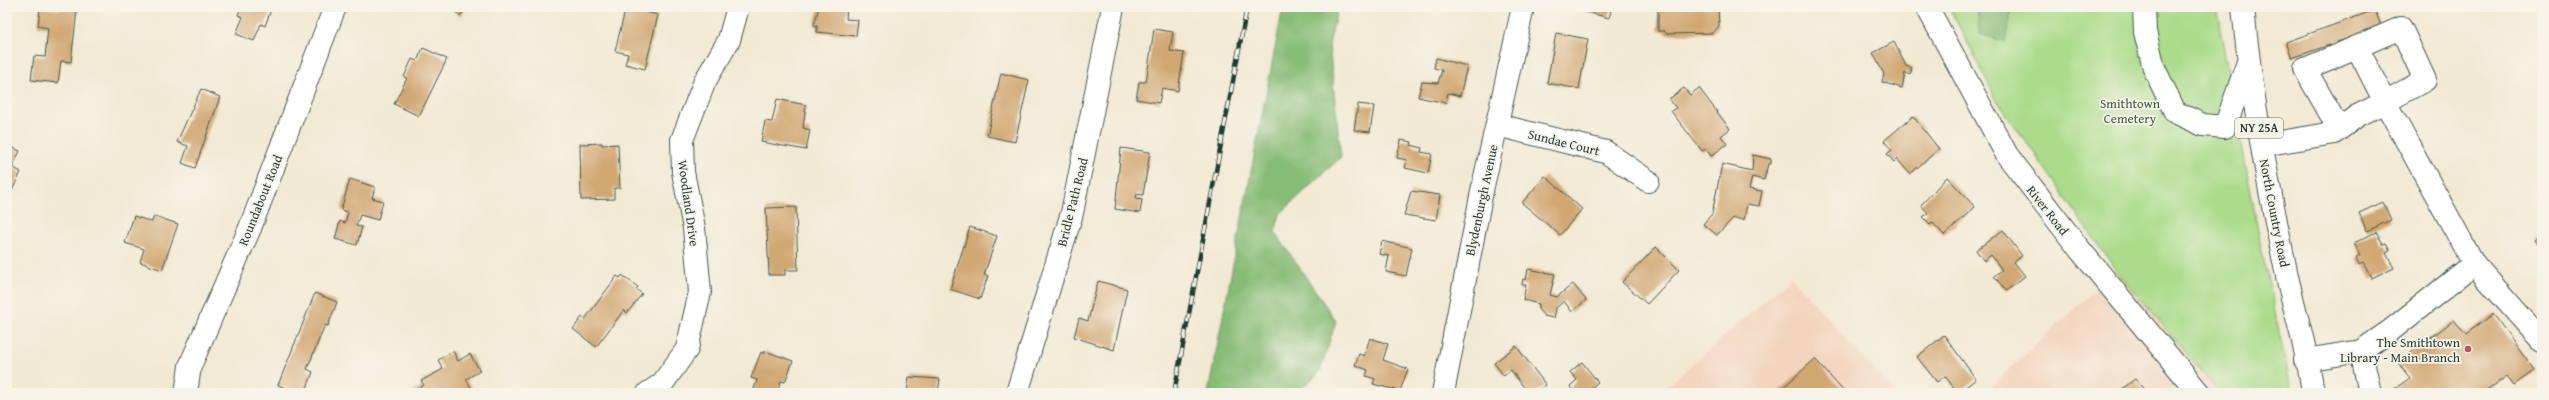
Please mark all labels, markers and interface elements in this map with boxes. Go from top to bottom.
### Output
park label: Smithtown Cemetery [2100,94,2161,128]
road number: NY 25A [2235,118,2283,138]
street label: Sundae Court [1526,124,1602,161]
street label: Blydenburgh Avenue [1460,143,1503,258]
street label: Roundabout Road [234,152,287,249]
street label: Bridle Path Road [1052,156,1093,249]
street label: North Country Road [2255,157,2294,269]
street label: Woodland Drive [673,159,704,247]
street label: River Road [2022,181,2073,239]
place label: The Smithtown Library - Main Branch [2340,333,2461,367]
marker: The Smithtown Library - Main Branch [2463,344,2473,354]

